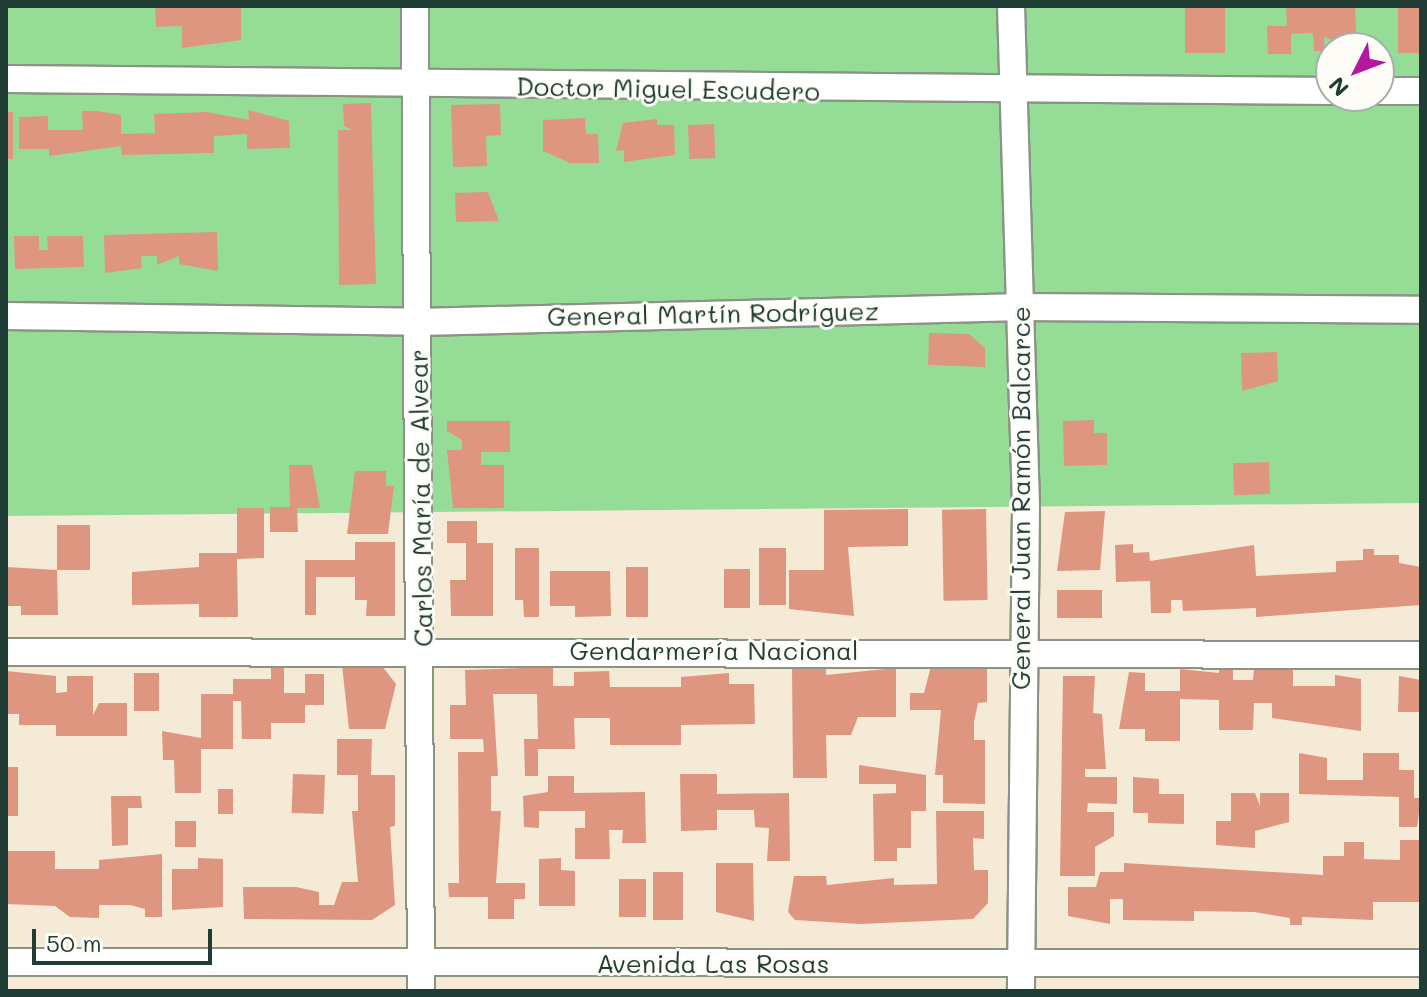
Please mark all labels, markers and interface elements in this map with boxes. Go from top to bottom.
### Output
north arrow [1315,32,1395,112]
street label: Doctor Miguel Escudero [516,71,820,107]
text: N [1322,71,1355,103]
street label: General Martín Rodríguez [547,296,879,332]
street label: General Juan Ramón Balcarce [1005,306,1037,690]
street label: Carlos María de Alvear [403,349,439,647]
street label: Gendarmería Nacional [569,635,859,667]
scale bar [36,913,216,963]
text: 50 m [46,927,102,958]
street label: Avenida Las Rosas [597,948,829,980]

